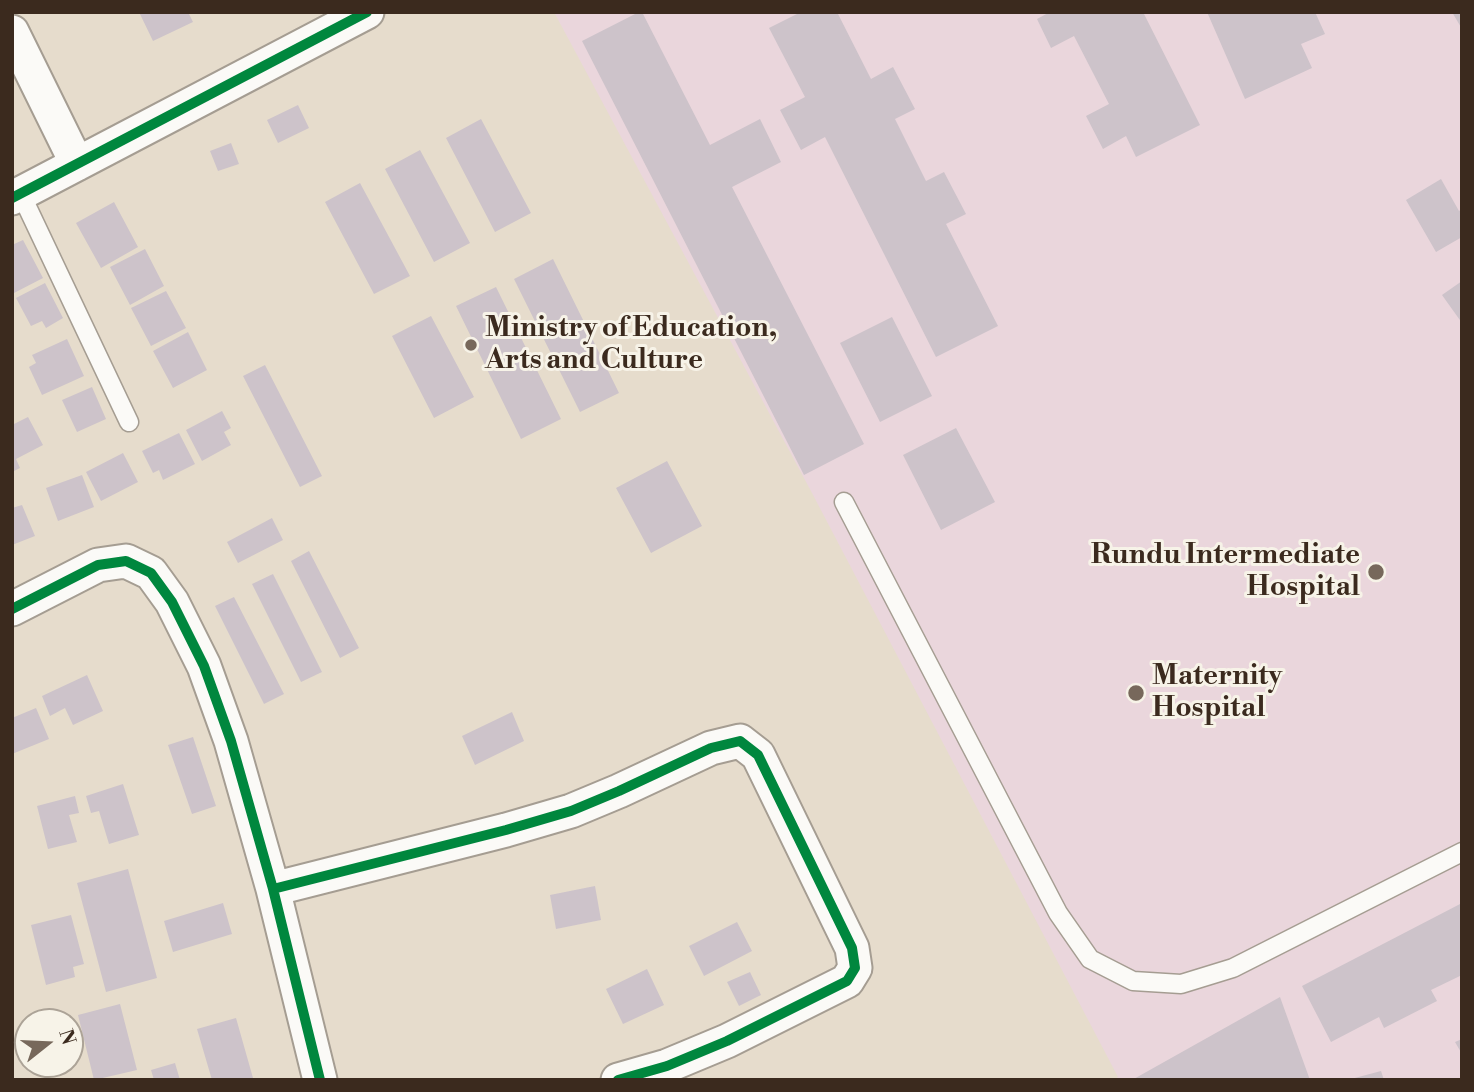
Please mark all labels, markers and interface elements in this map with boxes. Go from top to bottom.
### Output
place label: Ministry of Education, Arts and Culture [485,312,777,378]
marker: Ministry of Education, Arts and Culture [463,337,479,353]
place label: Rundu Intermediate Hospital [1091,539,1360,605]
marker: Rundu Intermediate Hospital [1366,562,1386,582]
place label: Maternity Hospital [1152,660,1282,726]
marker: Maternity Hospital [1126,683,1146,703]
north arrow [14,1008,84,1078]
text: N [53,1026,81,1048]

